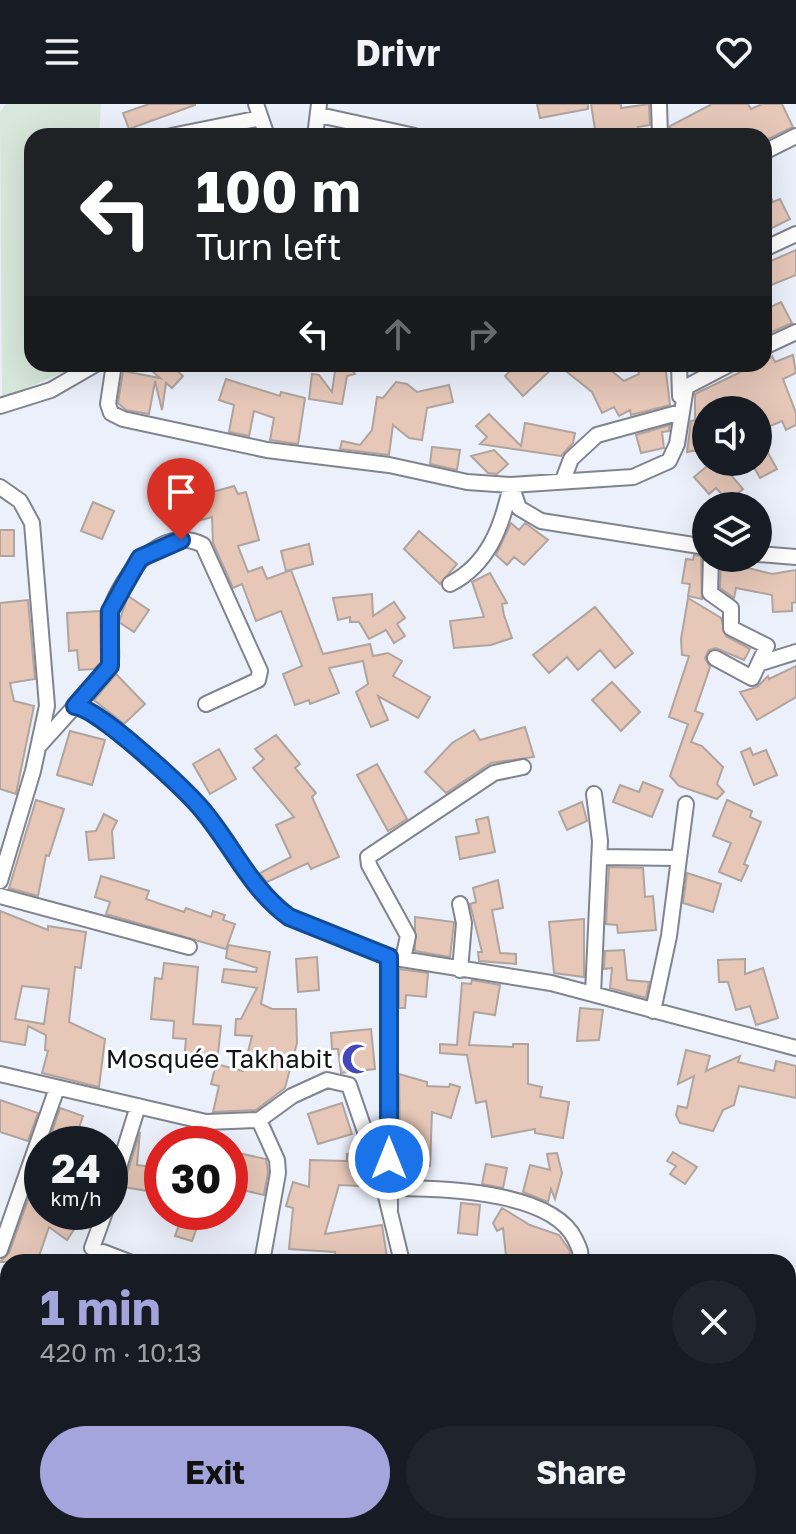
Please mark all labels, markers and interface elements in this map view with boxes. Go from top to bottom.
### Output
icon: menu [40,30,84,74]
icon: heart [712,30,756,74]
text: Drivr [355,31,441,74]
text: 100 m [196,157,361,224]
icon: left [64,160,168,264]
text: Turn left [196,225,342,268]
icon: left [292,312,336,356]
icon: ahead [376,312,420,356]
icon: right [460,312,504,356]
map controls [692,396,772,572]
button: sound [692,396,772,476]
pin [147,458,215,540]
icon: arrive [159,470,203,514]
button: layers [692,492,772,572]
mosque icon: Mosquée Takhabit [340,1042,374,1076]
place label: Mosquée Takhabit [106,1043,333,1074]
position arrow [347,1117,431,1201]
speed limit sign: 30 [144,1126,248,1230]
text: 24 [51,1144,101,1192]
text: km/h [51,1186,101,1210]
text: 1 min [40,1278,161,1336]
button: close [672,1280,756,1364]
text: 420 m · 10:13 [40,1337,202,1368]
button: Exit [40,1426,390,1518]
button: Share [406,1426,756,1518]

